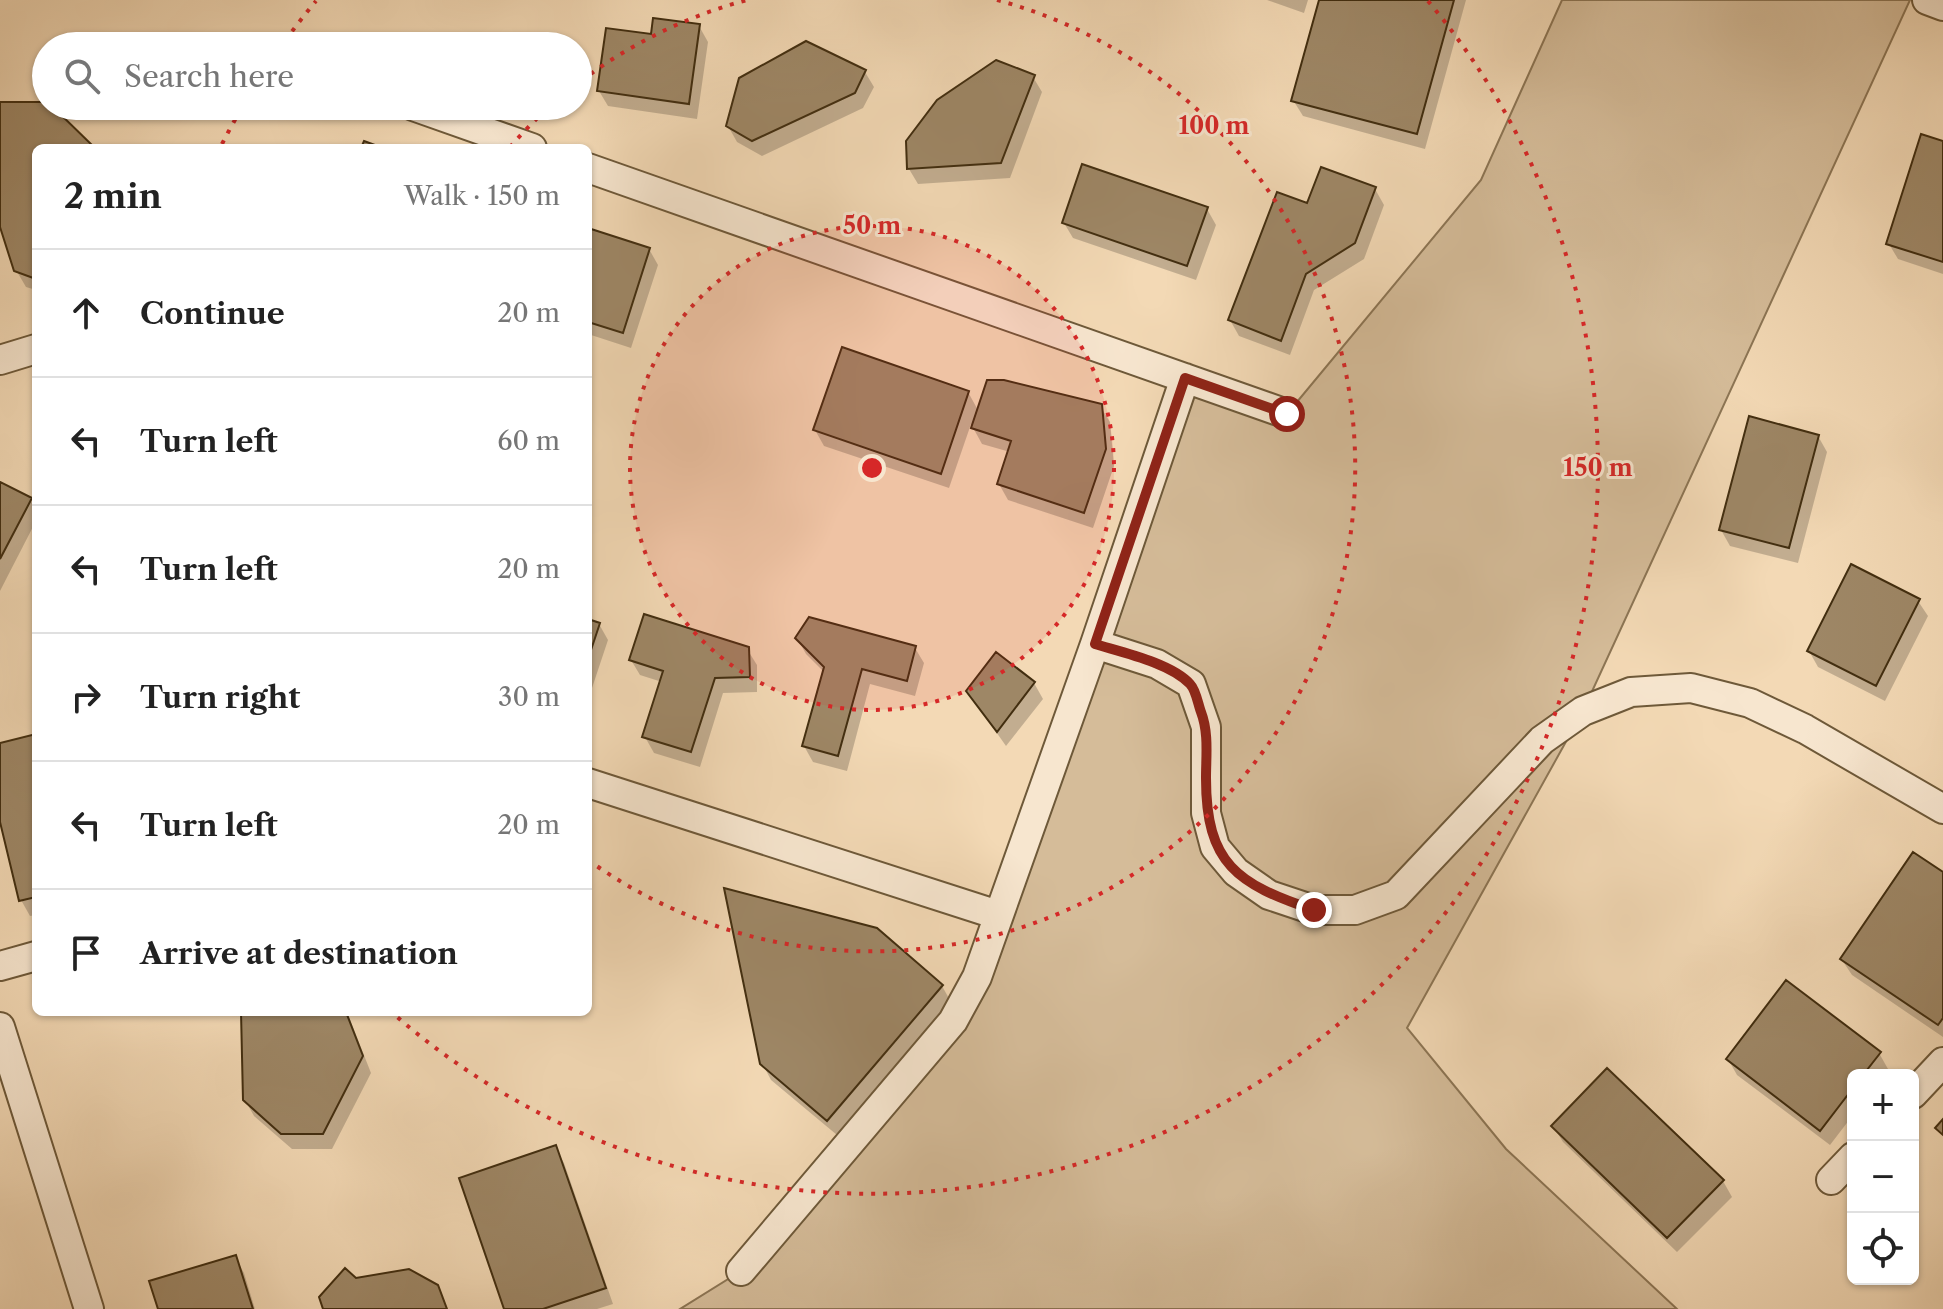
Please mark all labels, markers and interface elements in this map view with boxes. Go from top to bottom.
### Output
search box [32,32,592,120]
icon: search [60,54,104,98]
text: Search here [124,58,294,95]
text: 100 m [1178,111,1250,140]
text: 2 min [64,175,162,217]
text: Walk · 150 m [404,180,560,212]
text: 50 m [843,211,901,240]
icon: ahead [64,291,108,335]
text: Continue [140,295,285,332]
text: 20 m [497,297,560,329]
route start [1269,396,1305,432]
icon: left [64,419,108,463]
text: Turn left [140,423,277,460]
text: 60 m [497,425,560,457]
text: 150 m [1563,453,1633,482]
centre of rings [858,454,886,482]
icon: left [64,547,108,591]
text: Turn left [140,551,277,588]
text: 20 m [497,553,560,585]
icon: right [64,675,108,719]
text: Turn right [140,679,300,716]
text: 30 m [498,681,560,713]
icon: left [64,803,108,847]
text: Turn left [140,807,277,844]
text: 20 m [497,809,560,841]
route end [1296,892,1332,928]
icon: arrive [64,931,108,975]
text: Arrive at destination [140,935,458,972]
map controls [1847,1069,1919,1285]
button: + [1847,1069,1919,1141]
button: − [1847,1141,1919,1213]
button: locate [1847,1213,1919,1285]

